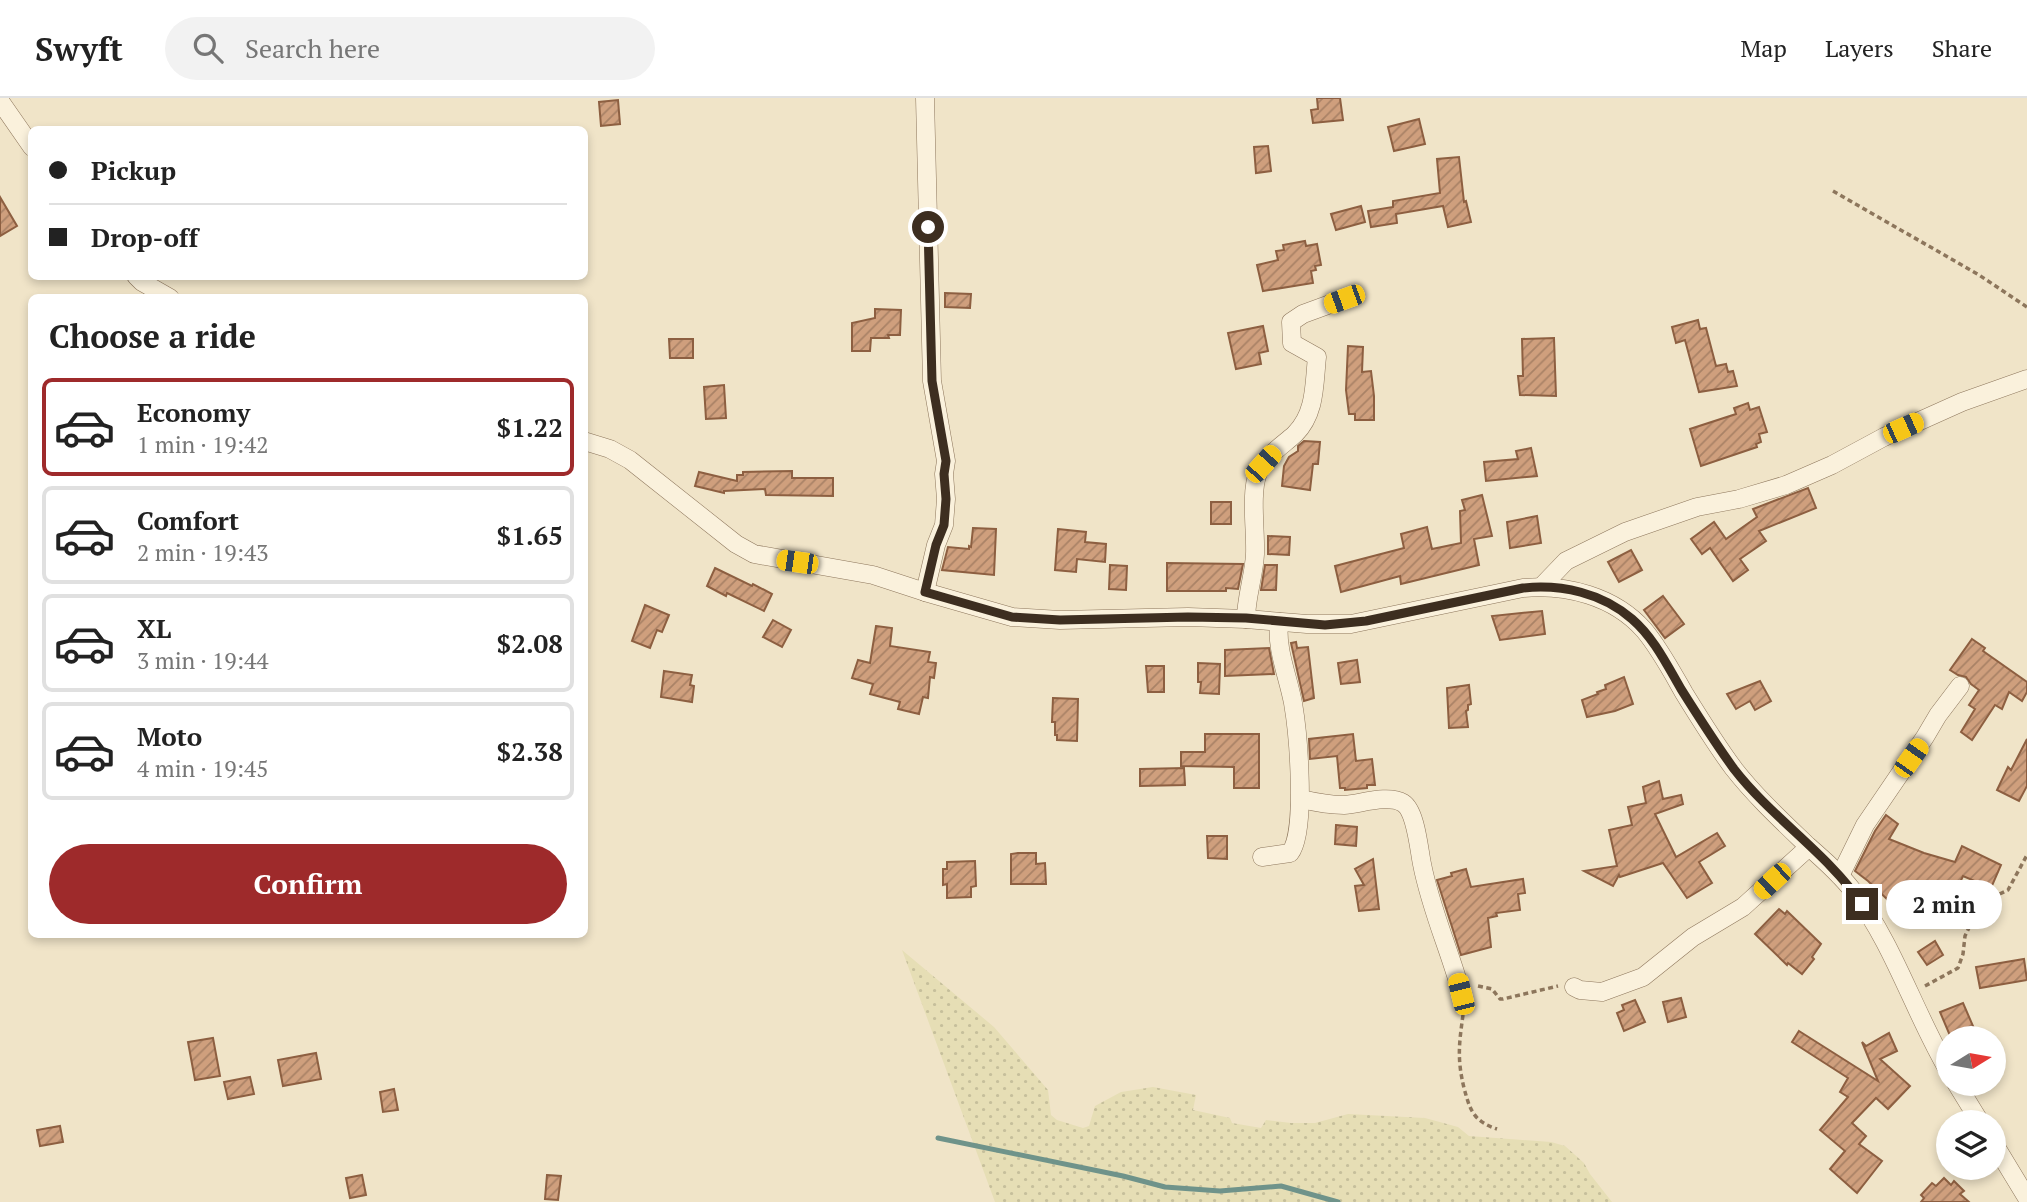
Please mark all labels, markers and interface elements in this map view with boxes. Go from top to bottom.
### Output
search box [165,17,655,80]
text: Swyft [35,27,123,70]
icon: search [189,29,227,67]
text: Search here [245,31,380,65]
text: Map [1740,32,1787,64]
text: Layers [1825,32,1894,64]
text: Share [1932,32,1992,64]
text: Pickup [91,153,176,187]
route start [912,211,944,243]
text: Drop-off [91,220,198,254]
car [1321,282,1368,316]
text: Choose a ride [49,315,256,357]
text: Economy [137,395,250,429]
icon: car [53,396,116,459]
text: $1.22 [497,410,563,444]
car [1880,410,1927,446]
text: 1 min · 19:42 [137,429,269,460]
car [1242,441,1285,487]
text: Comfort [137,503,239,537]
icon: car [53,504,116,567]
text: $1.65 [497,518,563,552]
text: 2 min · 19:43 [137,537,269,568]
car [775,549,820,575]
text: XL [137,611,171,645]
icon: car [53,612,116,675]
text: $2.08 [497,626,563,660]
text: 3 min · 19:44 [137,645,269,676]
text: Moto [137,719,202,753]
icon: car [53,720,116,783]
text: $2.38 [497,734,563,768]
car [1891,735,1932,781]
text: 4 min · 19:45 [137,753,269,784]
button: Confirm [49,844,567,924]
car [1750,859,1795,903]
callout: 2 min [1886,880,2002,928]
route end [1846,888,1878,920]
text: 2 min [1913,889,1975,920]
car [1446,971,1477,1017]
north arrow [1936,1026,2006,1096]
map controls [1936,1026,2006,1180]
button: layers [1936,1110,2006,1180]

